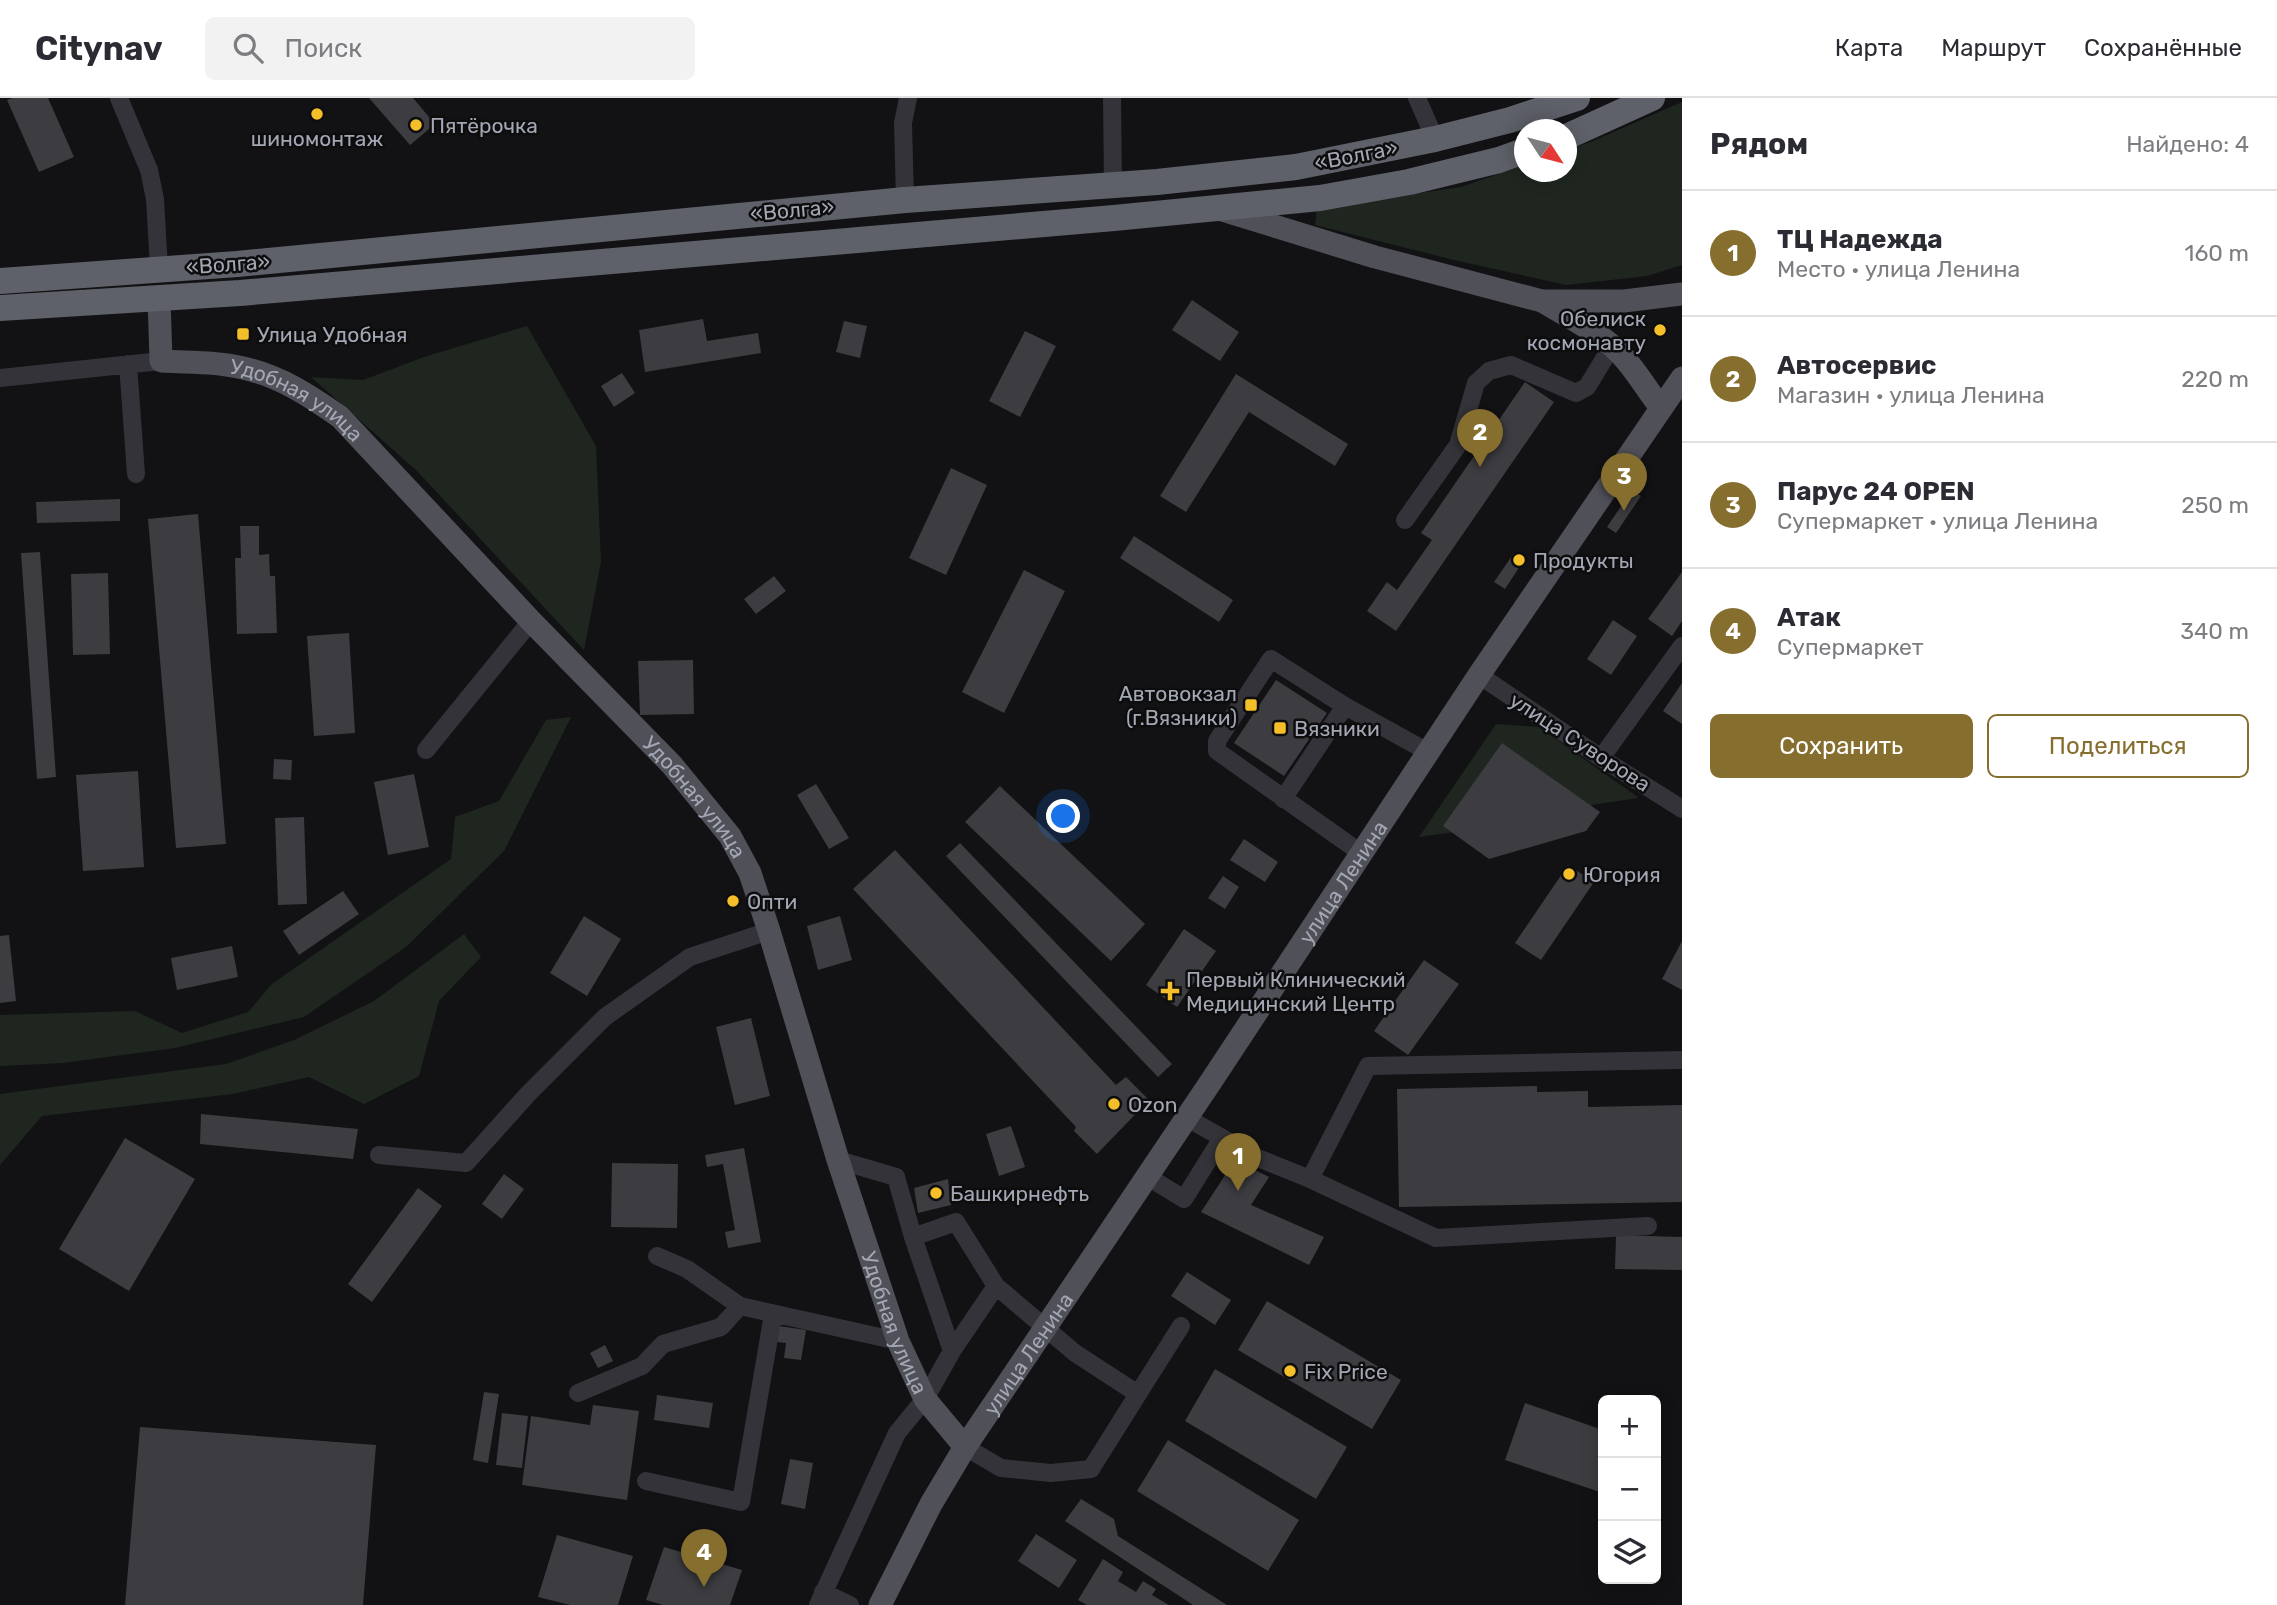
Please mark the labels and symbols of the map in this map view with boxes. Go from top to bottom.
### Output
marker: шиномонтаж [309,106,325,122]
place label: Пятёрочка [430,113,538,138]
marker: Пятёрочка [408,117,424,133]
north arrow [1514,119,1577,182]
place label: шиномонтаж [251,126,383,151]
street label: «Волга» [1312,135,1400,175]
street label: «Волга» [749,194,835,226]
street label: «Волга» [185,249,271,279]
place label: Обелиск космонавту [1527,306,1646,355]
place label: Улица Удобная [257,322,407,347]
marker: Обелиск космонавту [1652,322,1668,338]
marker: Улица Удобная [235,326,251,342]
street label: Удобная улица [228,353,369,446]
pin: 2 [1457,409,1503,467]
pin: 3 [1601,453,1647,511]
place label: Продукты [1533,548,1634,573]
marker: Продукты [1511,552,1527,568]
place label: Автовокзал (г.Вязники) [1119,681,1237,730]
street label: улица Суворова [1505,687,1655,797]
marker: Автовокзал (г.Вязники) [1243,697,1259,713]
place label: Вязники [1294,716,1380,741]
marker: Вязники [1272,720,1288,736]
street label: Удобная улица [638,730,752,862]
your location [1046,799,1080,833]
street label: улица Ленина [1293,816,1392,948]
place label: Югория [1583,862,1661,887]
marker: Югория [1561,866,1577,882]
place label: Опти [747,889,797,914]
marker: Опти [725,893,741,909]
place label: Первый Клинический Медицинский Центр [1186,967,1406,1016]
marker: Первый Клинический Медицинский Центр [1160,981,1180,1001]
place label: Ozon [1128,1092,1178,1117]
marker: Ozon [1106,1096,1122,1112]
pin: 1 [1215,1133,1261,1191]
place label: Башкирнефть [950,1181,1089,1206]
marker: Башкирнефть [928,1185,944,1201]
street label: Удобная улица [857,1248,933,1398]
street label: улица Ленина [978,1288,1078,1420]
place label: Fix Price [1304,1359,1388,1384]
marker: Fix Price [1282,1363,1298,1379]
pin: 4 [681,1529,727,1587]

